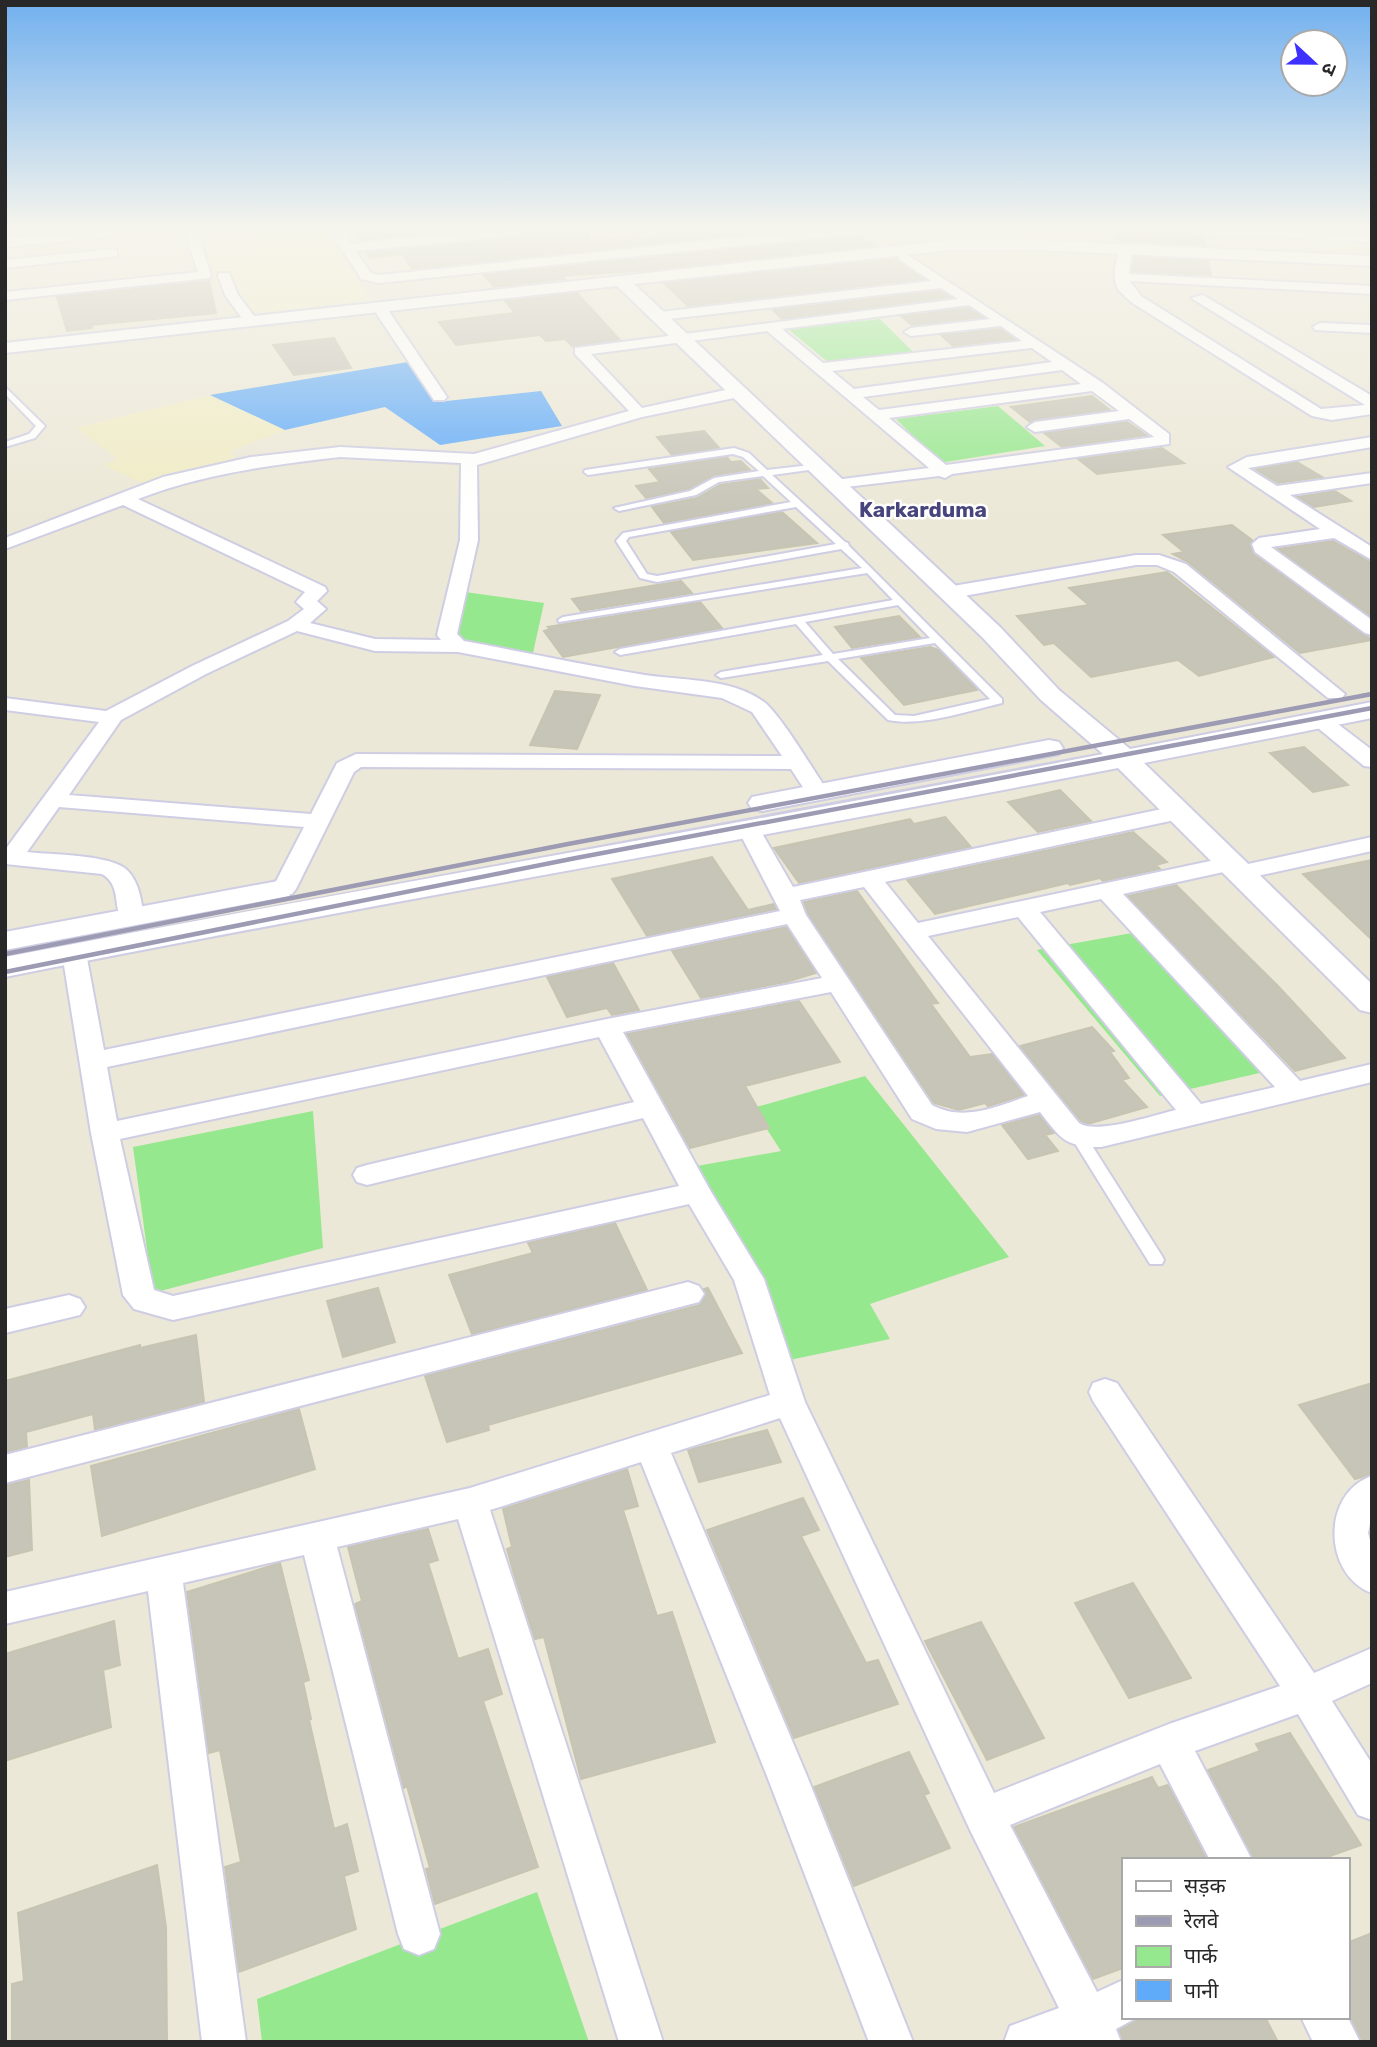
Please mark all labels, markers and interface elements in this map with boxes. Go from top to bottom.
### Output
north arrow [1279,28,1349,98]
text: उ [1316,60,1342,79]
district label: Karkarduma [859,497,987,522]
legend [1122,1858,1349,2019]
text: सड़क [1184,1873,1226,1898]
text: रेलवे [1183,1908,1219,1933]
text: पार्क [1184,1943,1218,1968]
text: पानी [1184,1978,1219,2003]

